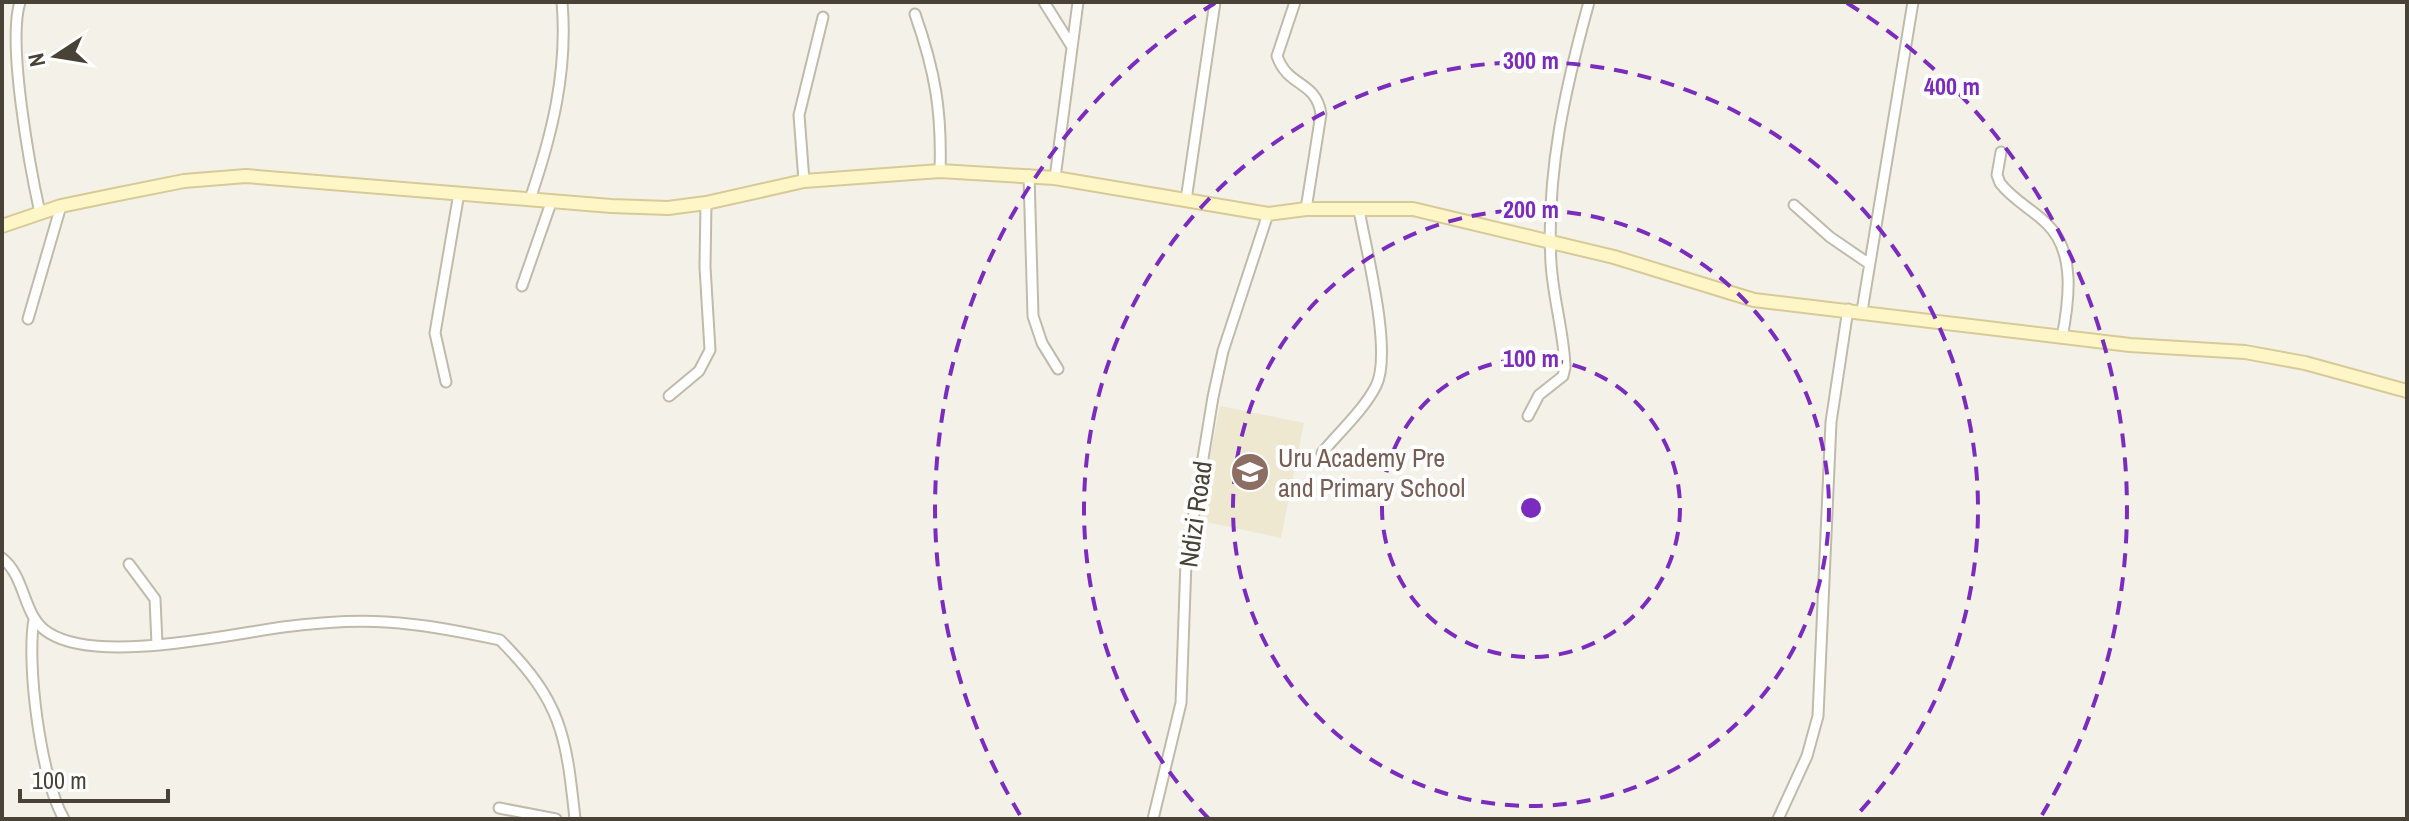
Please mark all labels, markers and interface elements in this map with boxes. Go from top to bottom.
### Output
north arrow [16,16,96,96]
text: 300 m [1503,44,1559,76]
text: N [20,51,52,70]
text: 400 m [1924,70,1980,102]
text: 200 m [1503,193,1559,225]
text: 100 m [1503,342,1559,374]
place label: Uru Academy Pre and Primary School [1278,440,1465,505]
school or university icon: Uru Academy Pre and Primary School [1229,451,1271,493]
street label: Ndizi Road [1170,459,1220,569]
centre of rings [1517,494,1545,522]
scale bar [20,753,168,803]
text: 100 m [32,764,87,796]

